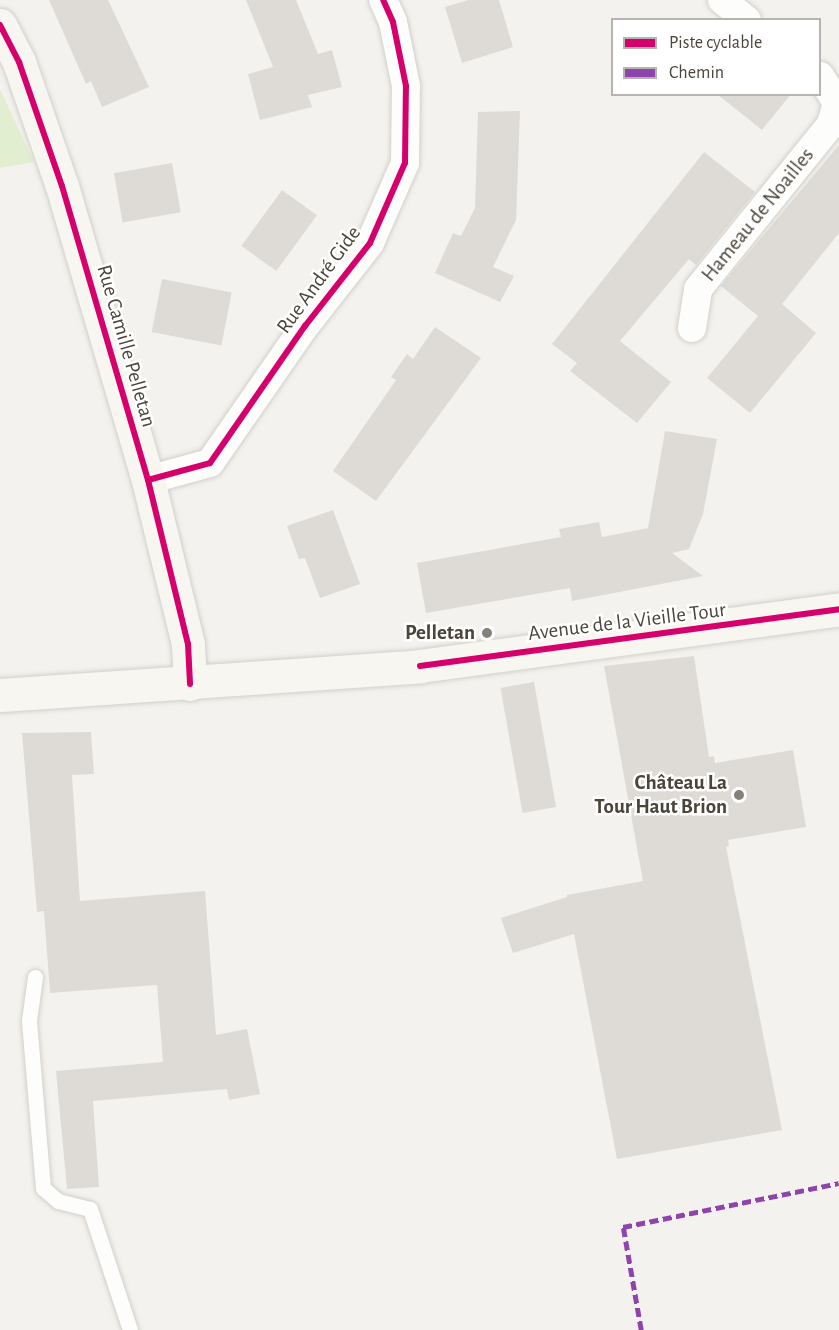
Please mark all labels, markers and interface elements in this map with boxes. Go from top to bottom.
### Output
legend [611,18,821,96]
text: Piste cyclable [669,34,762,52]
text: Chemin [669,64,724,82]
street label: Hameau de Noailles [696,143,820,287]
street label: Rue André Gide [272,221,366,339]
street label: Rue Camille Pelletan [91,262,161,430]
street label: Avenue de la Vieille Tour [527,597,727,647]
place label: Pelletan [405,620,475,646]
marker: Pelletan [480,626,494,640]
place label: Château La Tour Haut Brion [594,770,727,820]
marker: Château La Tour Haut Brion [732,788,746,802]

